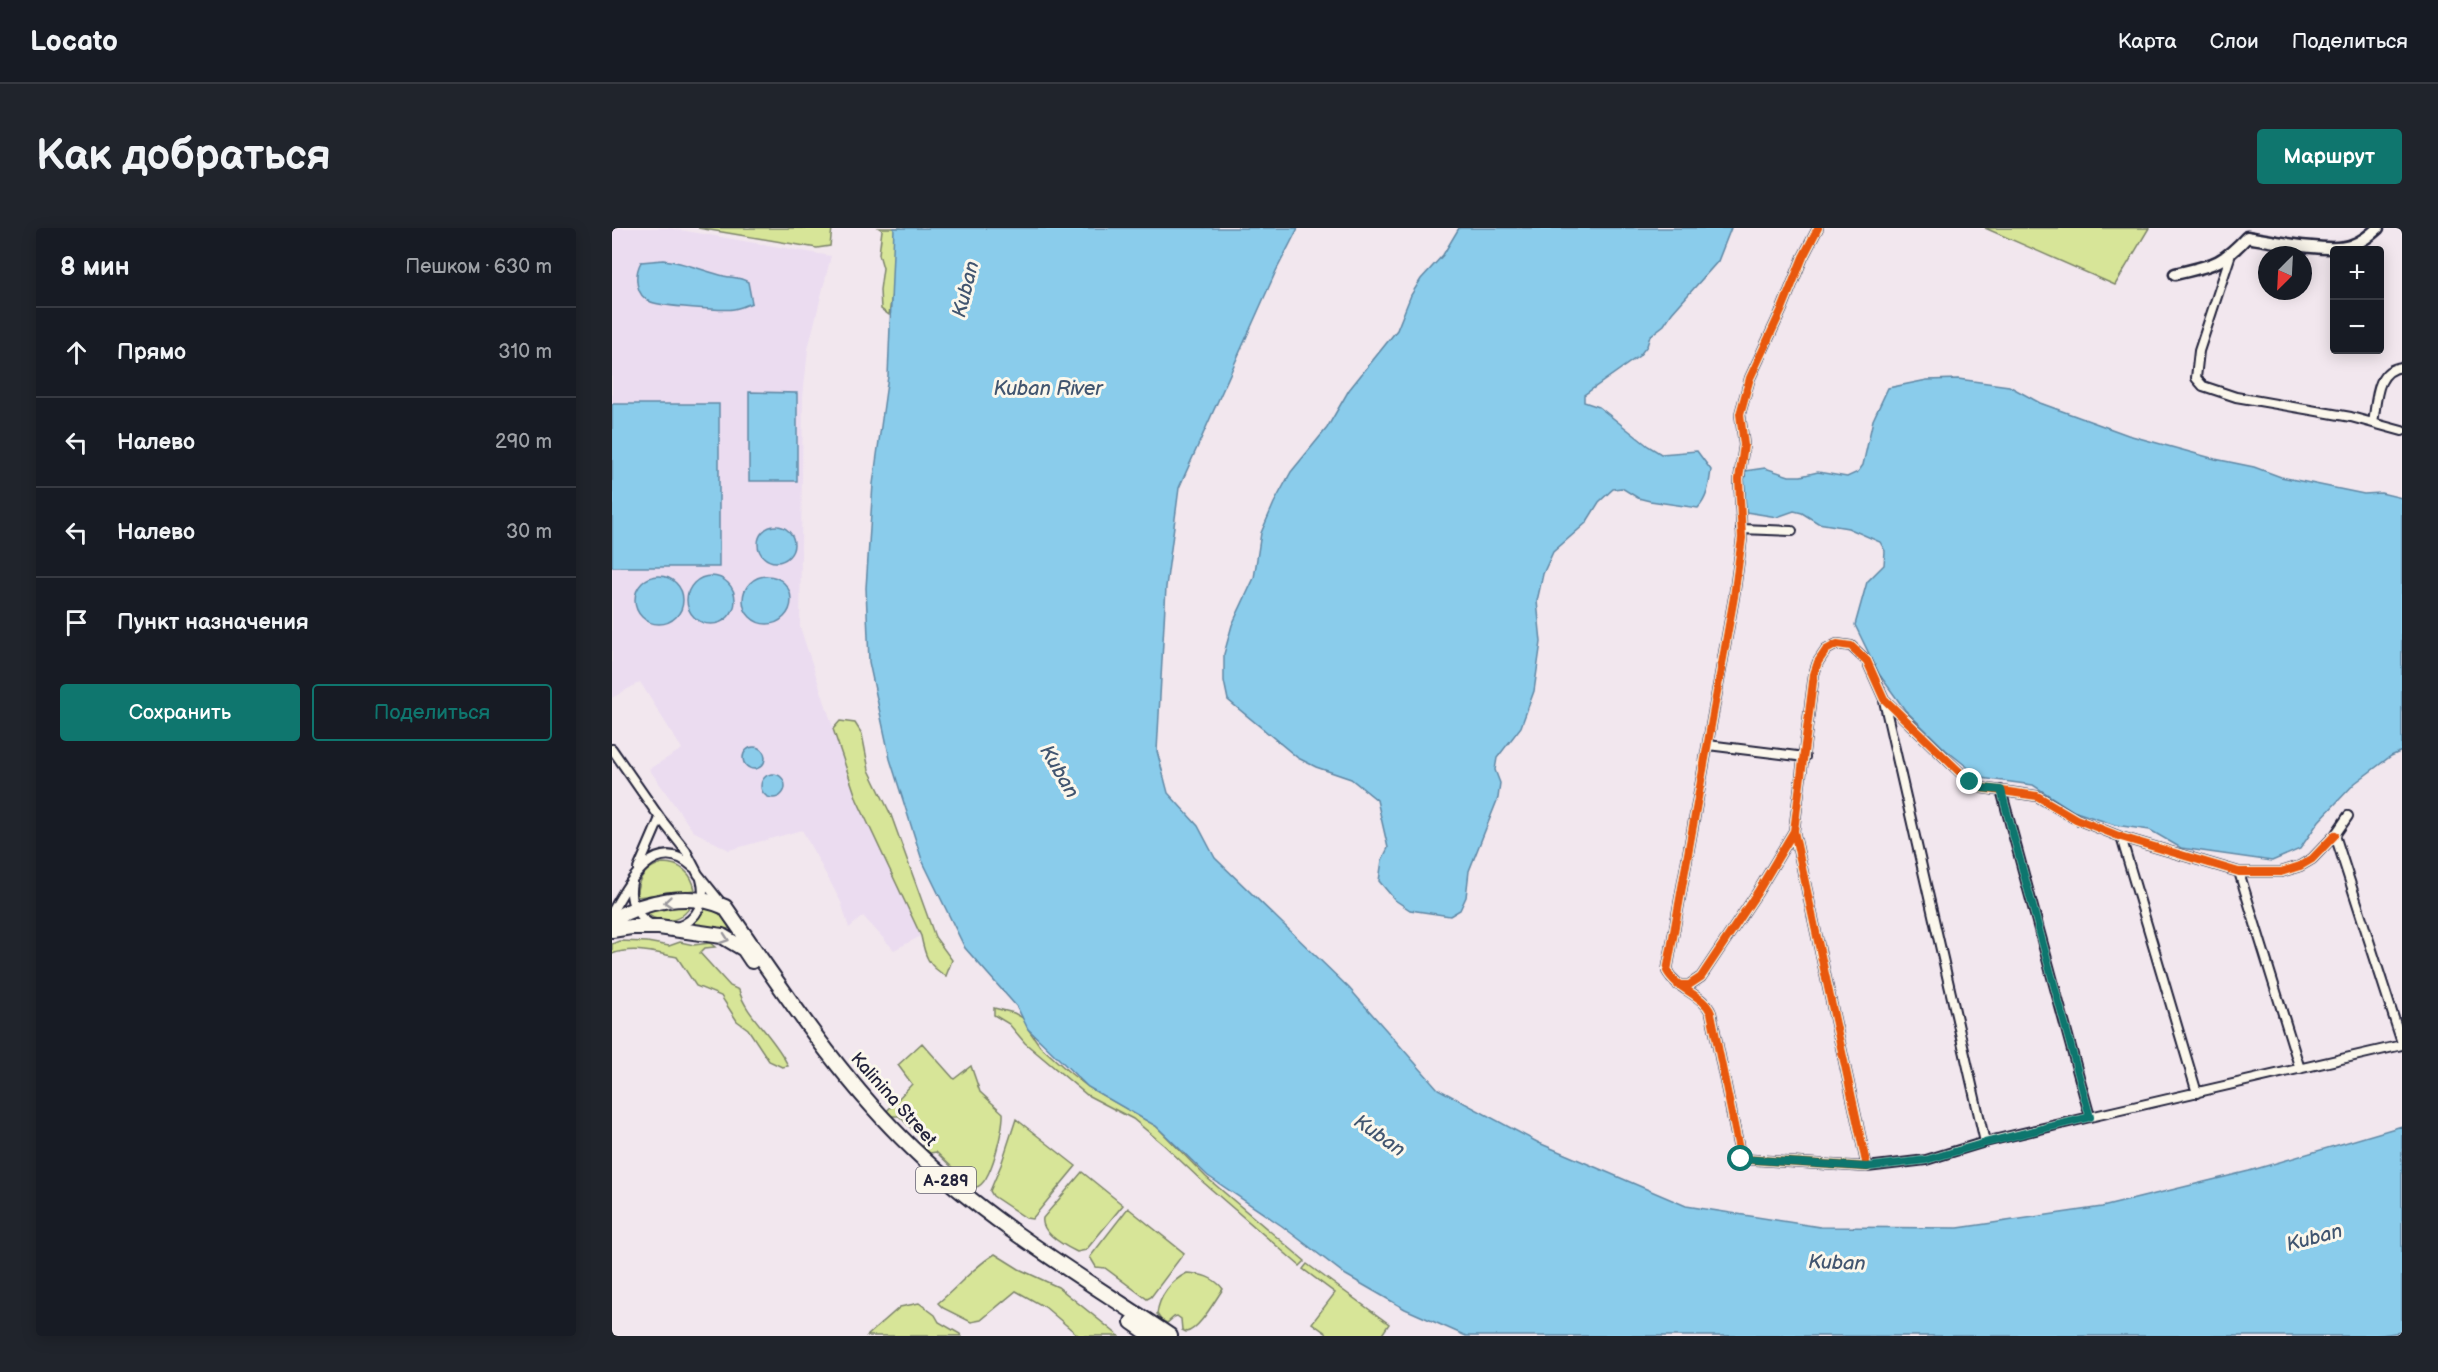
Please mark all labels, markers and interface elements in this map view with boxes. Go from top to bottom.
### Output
text: Locato [30,25,118,58]
text: Карта [2118,29,2177,54]
text: Слои [2210,29,2259,54]
text: Поделиться [2292,29,2408,54]
button: Маршрут [2257,129,2402,184]
text: Как добраться [36,131,331,182]
north arrow [2258,246,2312,300]
map controls [2330,246,2384,354]
button: + [2330,246,2384,300]
text: 8 мин [60,252,130,283]
text: Пешком · 630 m [405,255,552,279]
water label: Kuban [947,259,985,320]
button: − [2330,300,2384,354]
icon: ahead [60,336,93,369]
text: Прямо [117,339,186,366]
text: 310 m [498,340,552,364]
water label: Kuban River [993,377,1104,401]
icon: left [60,426,93,459]
text: Налево [117,429,195,456]
text: 290 m [495,430,552,454]
icon: left [60,516,93,549]
text: Налево [117,519,195,546]
text: 30 m [506,520,552,544]
icon: arrive [60,606,93,639]
text: Пункт назначения [117,609,309,636]
button: Сохранить [60,684,300,741]
button: Поделиться [312,684,552,741]
water label: Kuban [1034,741,1084,802]
route end [1956,768,1982,794]
one-way arrow [663,895,672,908]
one-way arrow [720,932,730,945]
street label: Kalinina Street [846,1048,941,1151]
water label: Kuban [1349,1110,1410,1162]
route start [1727,1145,1753,1171]
road number: А-289 [916,1167,976,1193]
water label: Kuban [2283,1219,2345,1257]
water label: Kuban [1808,1250,1866,1276]

